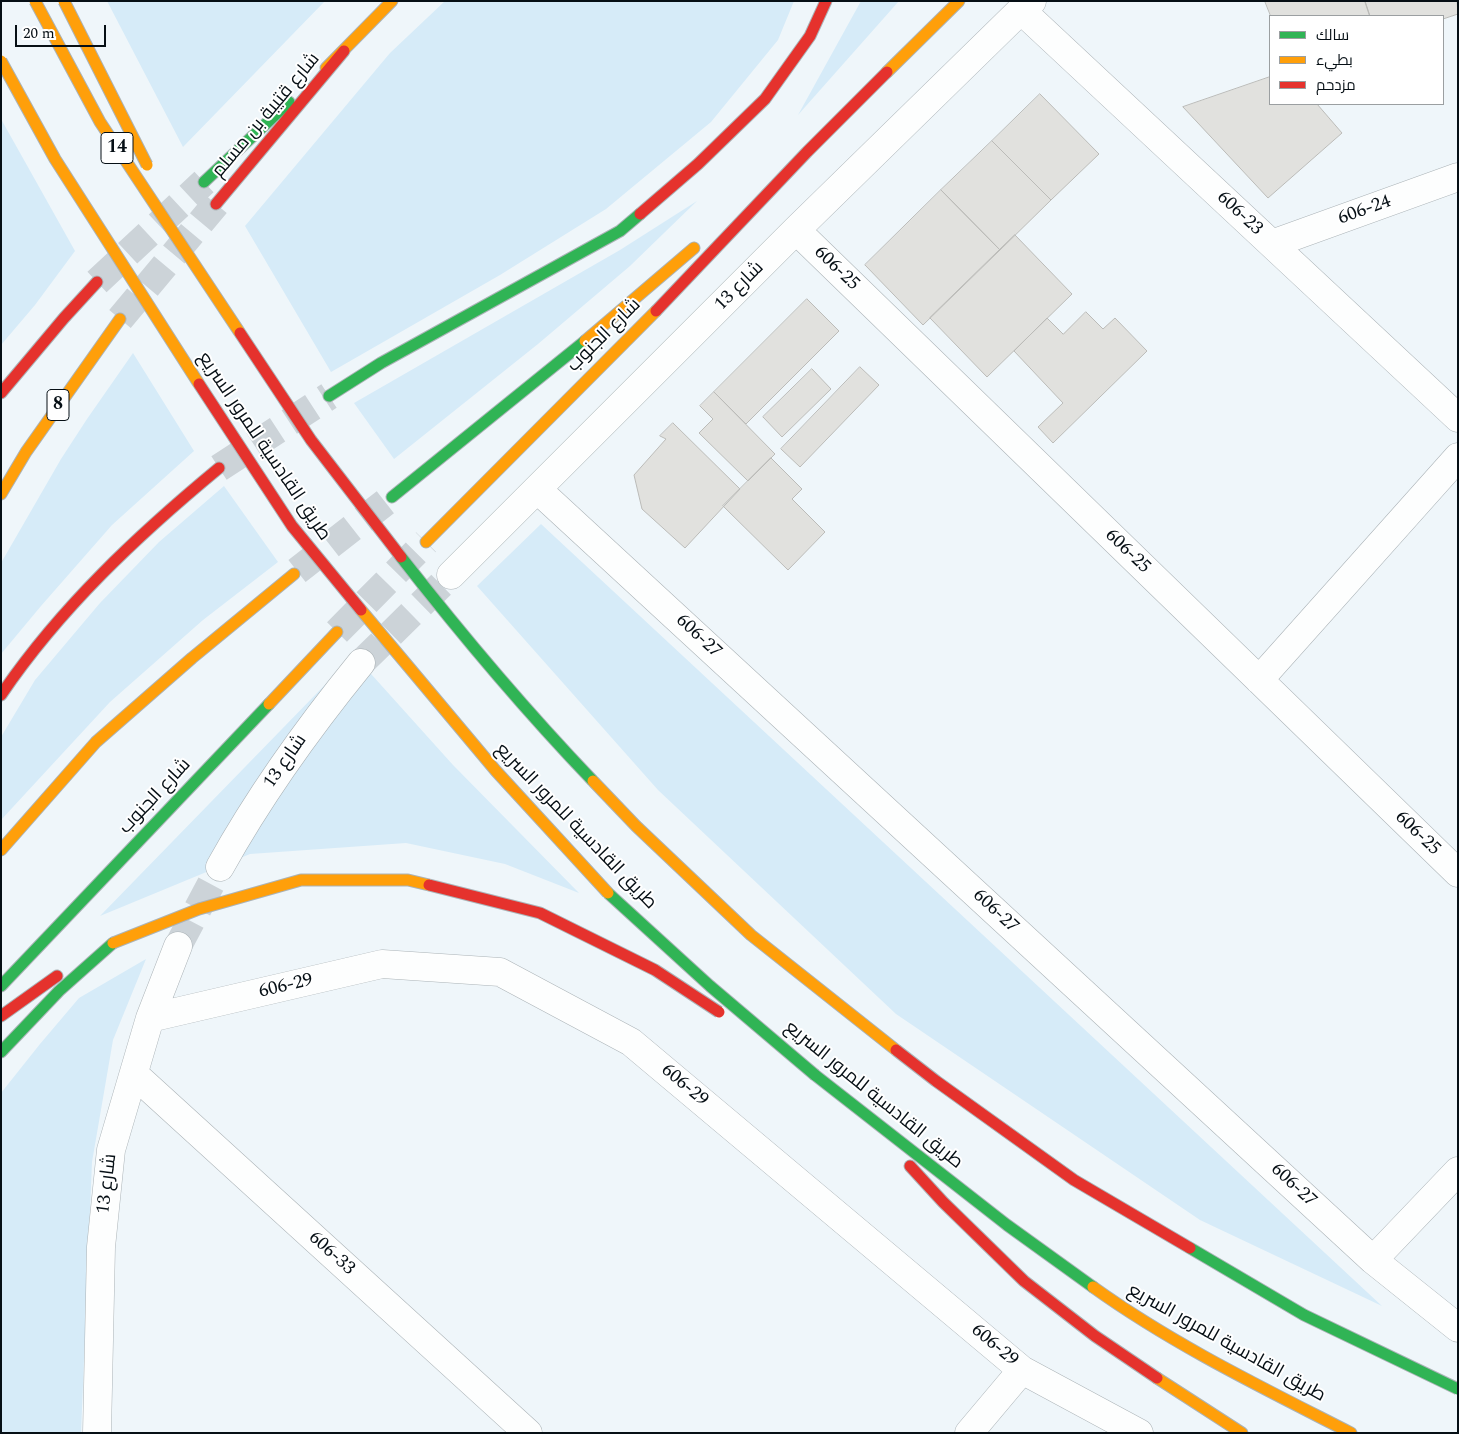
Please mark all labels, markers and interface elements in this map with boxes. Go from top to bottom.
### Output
scale bar [18,15,109,47]
legend [1269,15,1444,105]
text: 20 m [23,22,55,45]
text: سالك [1316,24,1349,47]
street label: شارع قتيبة بن مسلم [208,49,326,183]
text: بطيء [1316,49,1353,72]
text: مزدحم [1316,74,1356,97]
road number: 14 [101,132,133,164]
street label: 606-23 [1211,187,1267,241]
street label: 606-24 [1335,191,1395,231]
street label: 606-25 [808,242,864,296]
street label: شارع 13 [711,258,769,316]
street label: شارع الجنوب [563,294,647,378]
street label: طريق القادسية للمرور السريع [191,348,335,546]
road number: 8 [47,390,69,420]
street label: 606-25 [1099,525,1155,579]
street label: 606-27 [670,610,726,664]
street label: شارع 13 [259,731,313,793]
street label: طريق القادسية للمرور السريع [489,739,661,915]
street label: شارع الجنوب [115,755,197,839]
street label: 606-25 [1389,807,1445,861]
street label: 606-27 [967,885,1023,939]
street label: 606-29 [257,970,315,1004]
street label: طريق القادسية للمرور السريع [779,1017,967,1175]
street label: 606-29 [656,1060,712,1112]
street label: شارع 13 [93,1153,123,1215]
street label: 606-27 [1265,1159,1321,1213]
street label: 606-33 [303,1227,359,1281]
street label: طريق القادسية للمرور السريع [1123,1280,1329,1408]
street label: 606-29 [966,1320,1022,1372]

